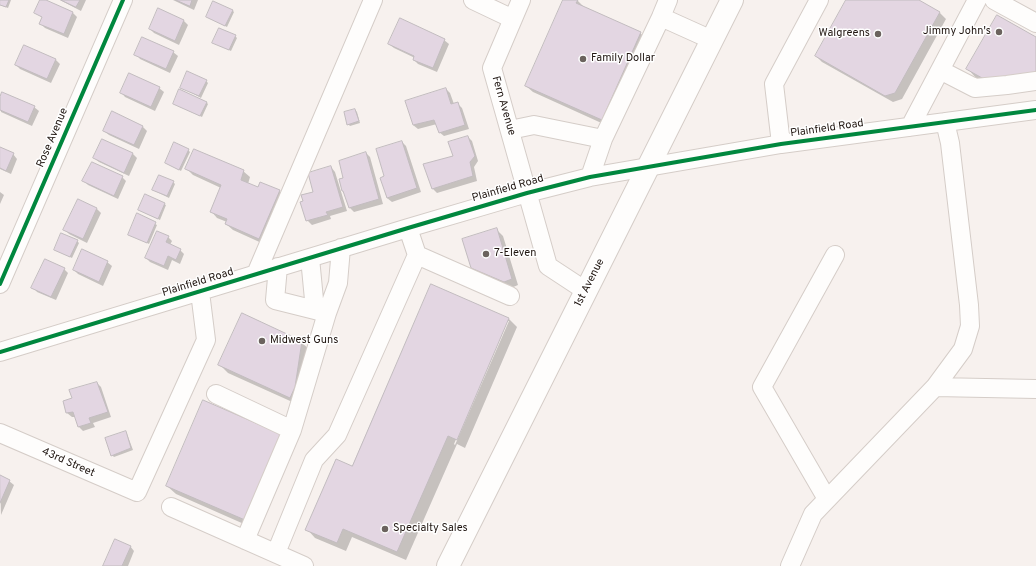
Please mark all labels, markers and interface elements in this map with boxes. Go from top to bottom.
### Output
place label: Jimmy John's [923,25,991,39]
place label: Walgreens [819,27,870,41]
marker: Jimmy John's [994,27,1004,37]
marker: Walgreens [873,29,883,39]
place label: Family Dollar [591,52,655,66]
marker: Family Dollar [578,54,588,64]
street label: Fern Avenue [488,75,518,137]
street label: Rose Avenue [35,106,71,170]
street label: Plainfield Road [789,117,865,141]
street label: Plainfield Road [471,172,545,206]
place label: 7-Eleven [494,247,536,261]
marker: 7-Eleven [481,249,491,259]
street label: 1st Avenue [572,257,608,309]
street label: Plainfield Road [161,266,235,300]
place label: Midwest Guns [270,334,338,348]
marker: Midwest Guns [257,336,267,346]
street label: 43rd Street [39,445,97,481]
place label: Specialty Sales [393,522,468,536]
marker: Specialty Sales [380,524,390,534]

